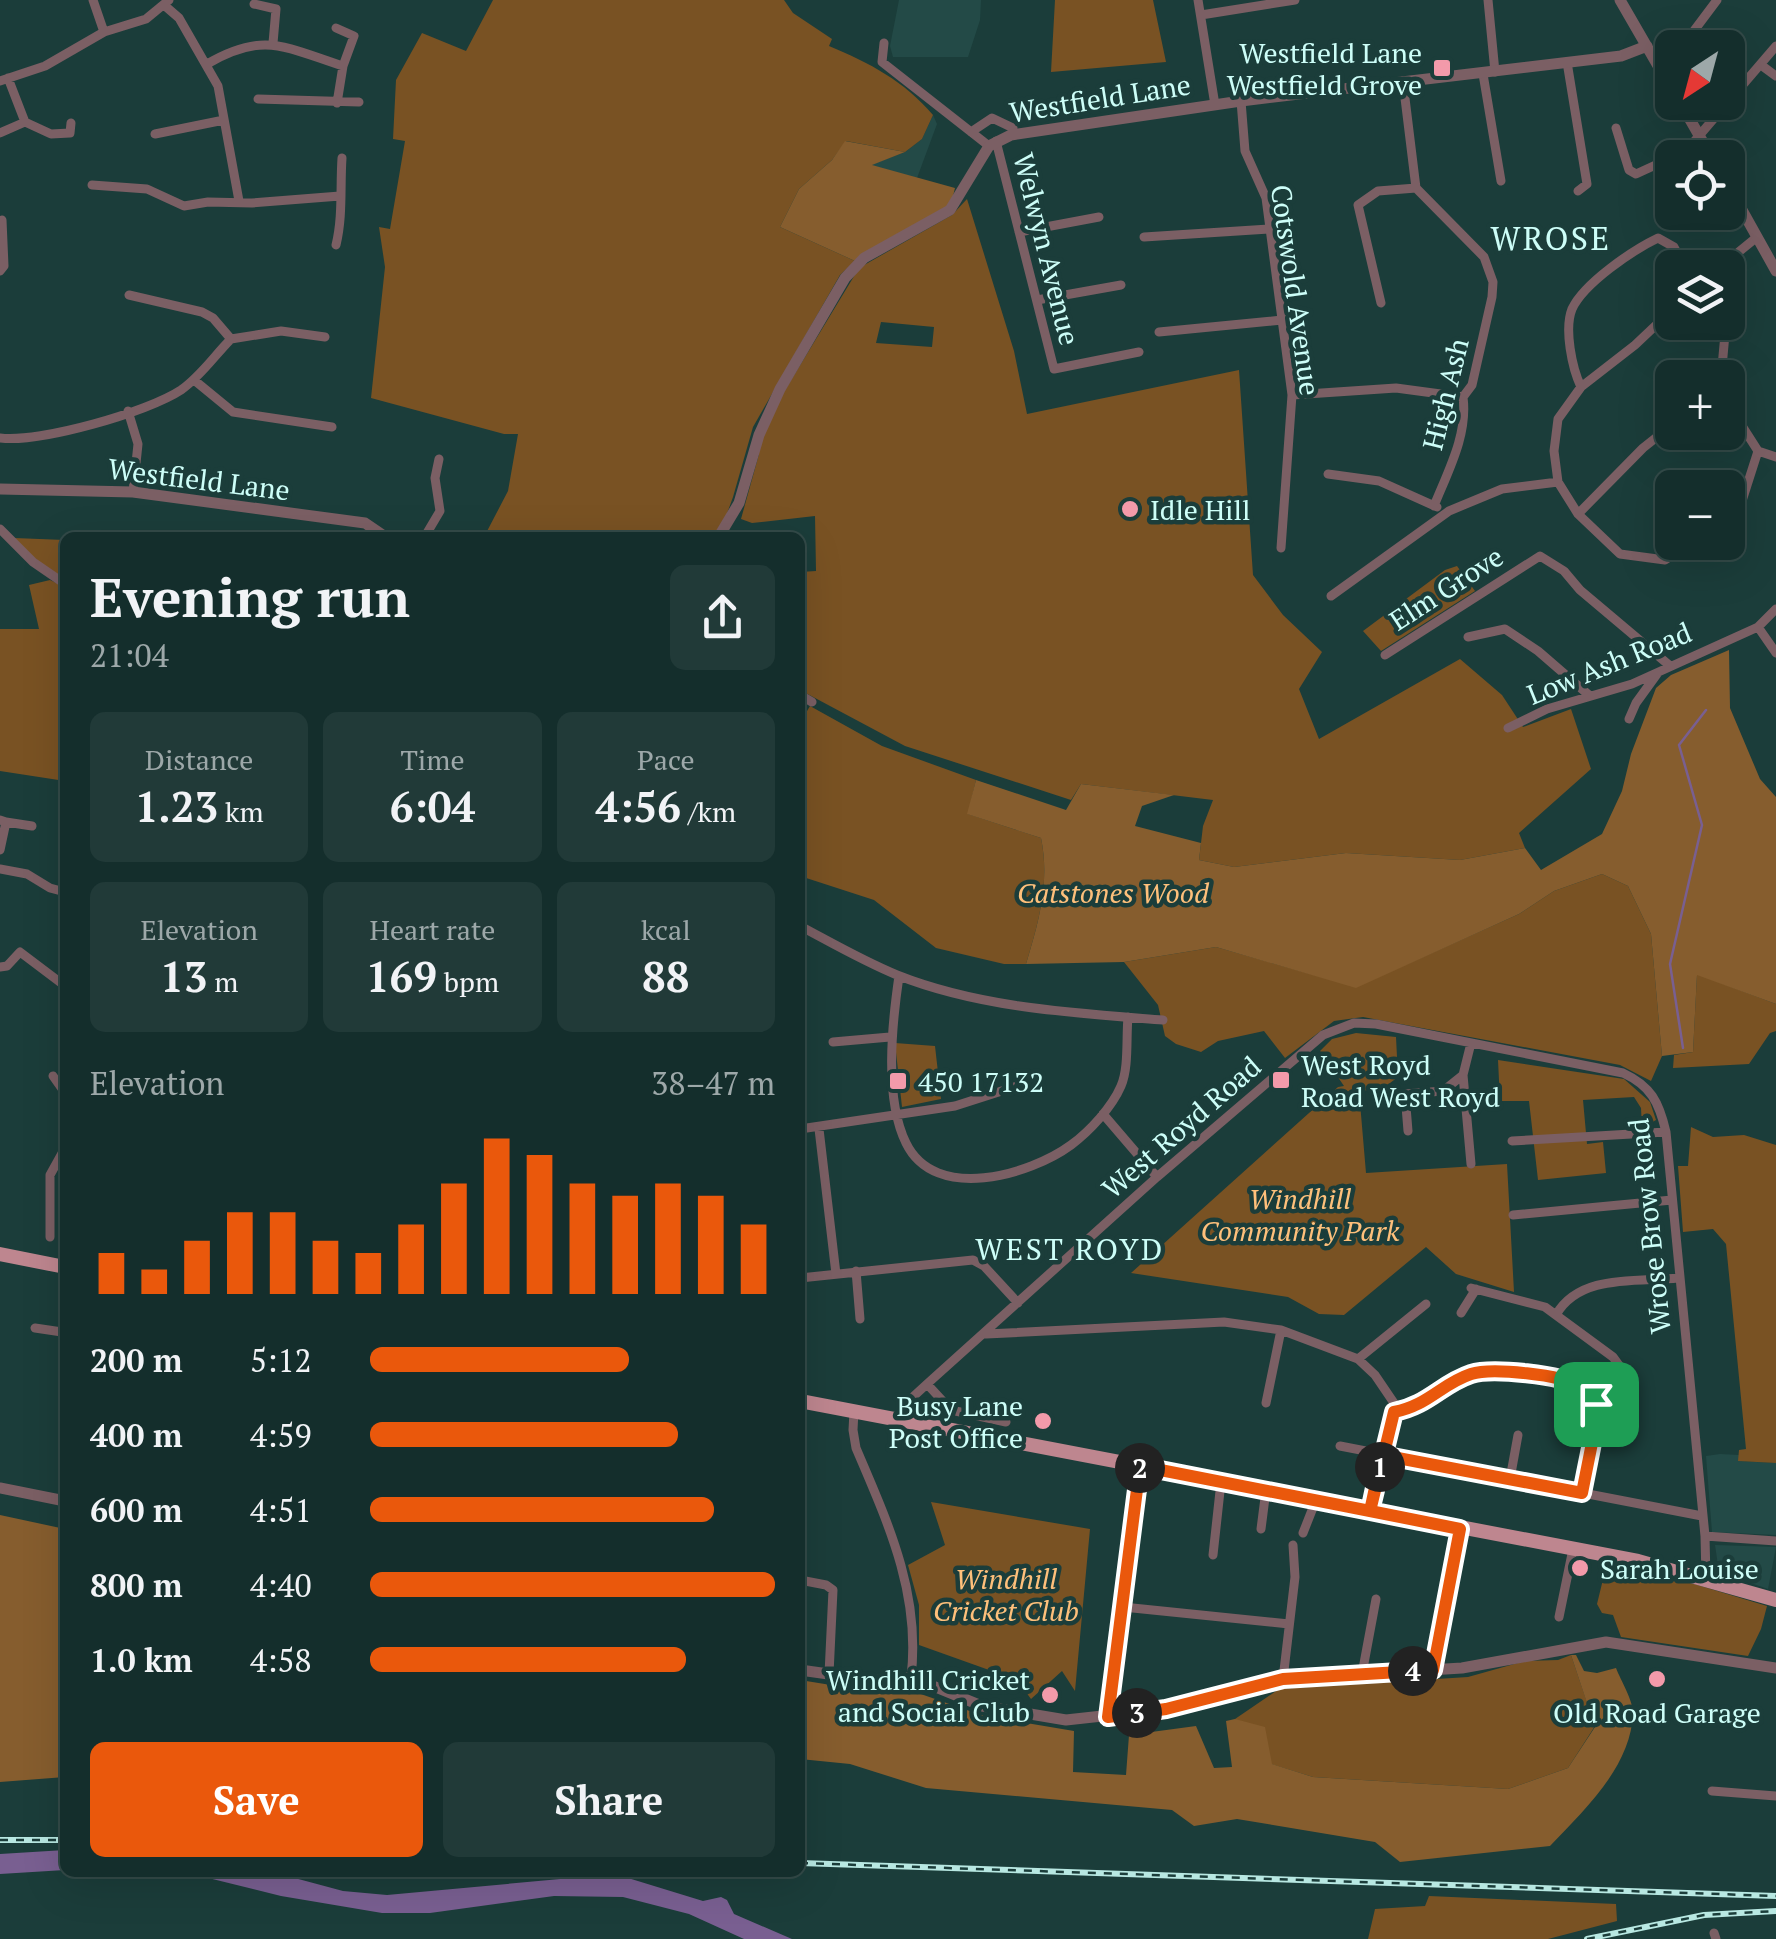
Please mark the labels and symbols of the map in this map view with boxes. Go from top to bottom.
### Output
north arrow [1655,30,1745,120]
place label: Westfield Lane Westfield Grove [1227,34,1422,103]
marker: Westfield Lane Westfield Grove [1431,57,1453,79]
street label: Westfield Lane [1007,65,1193,131]
street label: Welwyn Avenue [1005,149,1089,349]
street label: Cotswold Avenue [1263,182,1329,398]
district label: WROSE [1490,217,1612,259]
street label: High Ash [1413,334,1477,454]
street label: Westfield Lane [106,449,292,509]
place label: Idle Hill [1150,491,1250,528]
marker: Idle Hill [1119,498,1141,520]
street label: Elm Grove [1382,538,1510,638]
street label: Low Ash Road [1521,613,1697,713]
park label: Catstones Wood [1017,874,1210,911]
place label: West Royd Road West Royd [1301,1046,1500,1115]
street label: West Royd Road [1094,1048,1268,1206]
place label: 450 17132 [918,1063,1044,1100]
marker: West Royd Road West Royd [1270,1069,1292,1091]
marker: 450 17132 [887,1070,909,1092]
street label: Wrose Brow Road [1619,1116,1679,1336]
park label: Windhill Community Park [1200,1180,1400,1249]
district label: WEST ROYD [975,1229,1165,1269]
pin [1554,1362,1639,1447]
place label: Busy Lane Post Office [889,1387,1023,1456]
marker: Busy Lane Post Office [1032,1410,1054,1432]
pin: 1 [1355,1442,1405,1492]
pin: 2 [1115,1443,1165,1493]
place label: Sarah Louise [1600,1550,1759,1587]
marker: Sarah Louise [1569,1557,1591,1579]
park label: Windhill Cricket Club [933,1560,1079,1629]
pin: 4 [1388,1646,1438,1696]
place label: Windhill Cricket and Social Club [826,1661,1031,1730]
marker: Old Road Garage [1646,1668,1668,1690]
marker: Windhill Cricket and Social Club [1039,1684,1061,1706]
pin: 3 [1112,1688,1162,1738]
place label: Old Road Garage [1553,1694,1761,1731]

